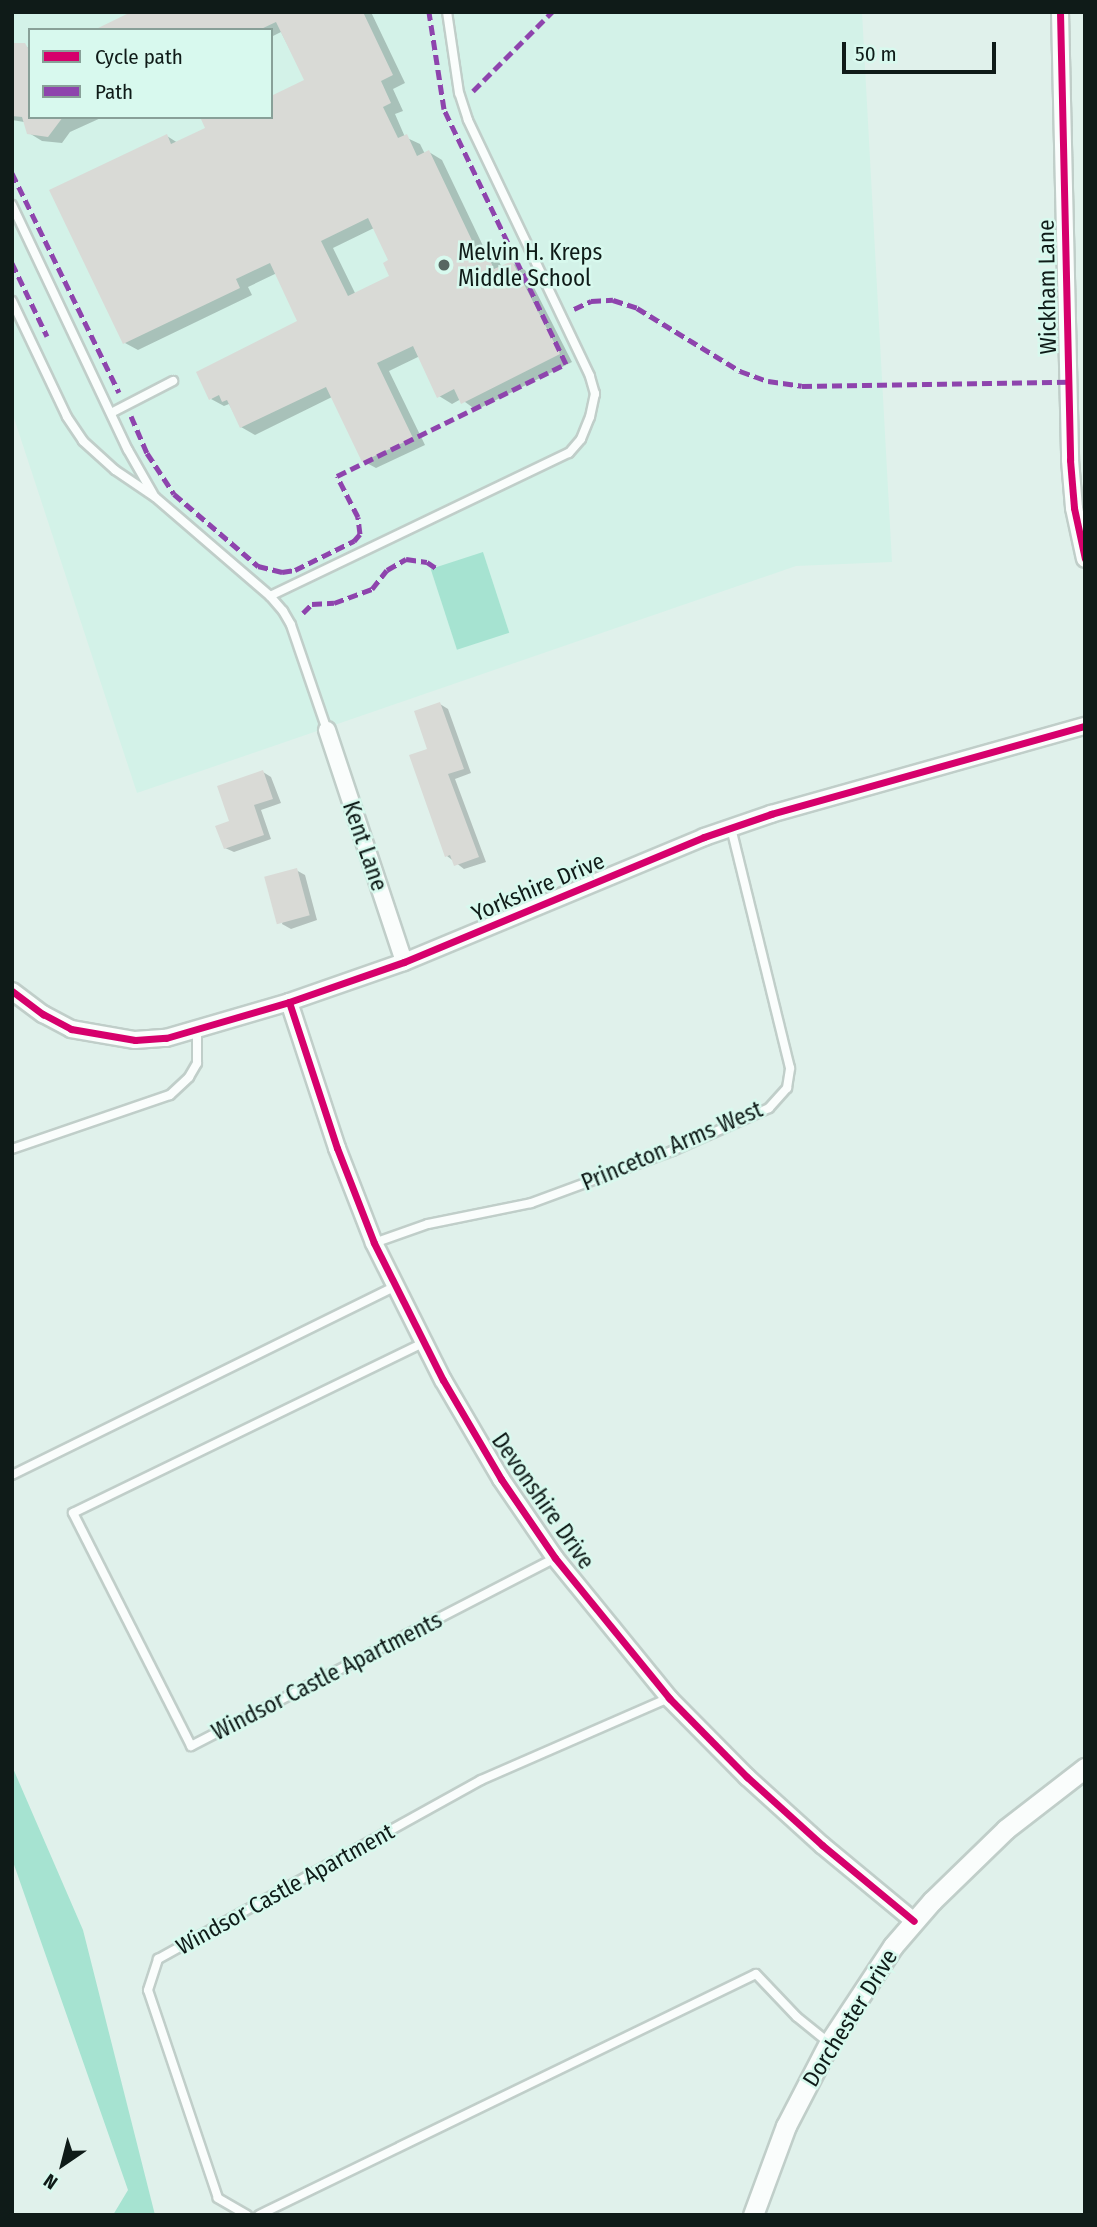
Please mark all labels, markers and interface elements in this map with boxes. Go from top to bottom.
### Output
legend [28,28,273,119]
scale bar [845,28,999,72]
text: 50 m [855,41,897,67]
text: Cycle path [95,44,183,70]
text: Path [95,79,133,105]
street label: Wickham Lane [1032,219,1062,355]
place label: Melvin H. Kreps Middle School [458,238,602,292]
marker: Melvin H. Kreps Middle School [436,257,452,273]
street label: Kent Lane [337,798,393,894]
street label: Yorkshire Drive [468,847,608,927]
street label: Princeton Arms West [577,1095,767,1197]
street label: Devonshire Drive [486,1428,600,1574]
street label: Windsor Castle Apartments [207,1606,447,1746]
street label: Windsor Castle Apartment [171,1818,399,1960]
street label: Dorchester Drive [797,1944,903,2092]
north arrow [28,2129,98,2199]
text: N [39,2169,62,2194]

